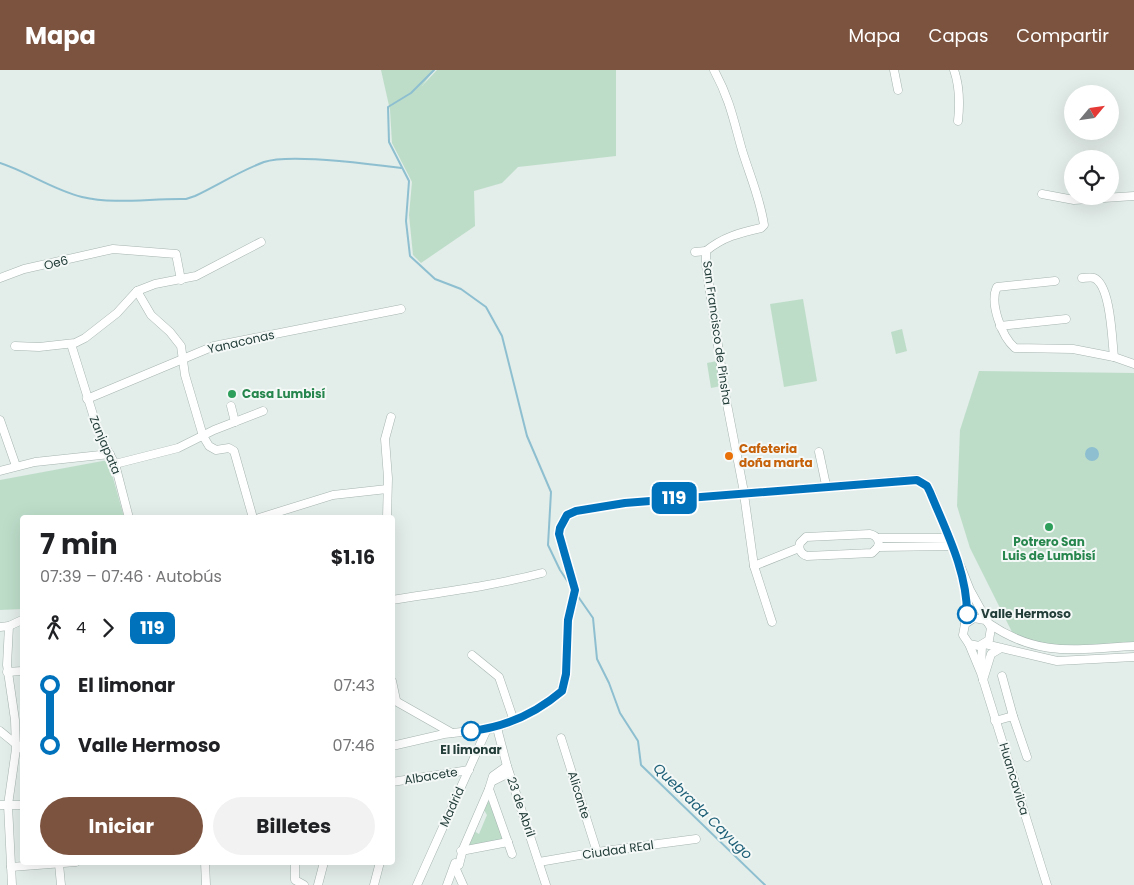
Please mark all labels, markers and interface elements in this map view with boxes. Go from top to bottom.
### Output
text: Mapa [25,19,96,52]
text: Mapa [848,23,901,48]
text: Capas [929,23,988,48]
text: Compartir [1016,23,1109,48]
north arrow [1064,85,1119,140]
map controls [1064,85,1119,205]
button: locate [1064,150,1119,205]
street label: Oe6 [42,251,70,274]
street label: San Francisco de Pinsha [699,260,736,406]
street label: Yanaconas [206,326,276,357]
place label: Casa Lumbisí [242,385,326,402]
marker: Casa Lumbisí [226,388,238,400]
street label: Zanjapata [86,413,125,477]
place label: Cafeteria doña marta [739,440,813,471]
marker: Cafeteria doña marta [723,450,735,462]
line badge: 119 [645,482,703,514]
text: 119 [662,485,686,510]
marker: Potrero San Luis de Lumbisí [1043,521,1055,533]
text: 7 min [40,525,118,564]
place label: Potrero San Luis de Lumbisí [1002,533,1096,564]
text: $1.16 [331,544,375,571]
text: 07:39 – 07:46 · Autobús [40,565,222,588]
marker: Valle Hermoso [957,604,977,624]
place label: Valle Hermoso [981,605,1071,622]
icon: walk [40,614,68,642]
icon: forward [94,614,122,642]
text: 119 [140,615,165,640]
text: 4 [76,616,86,639]
text: El limonar [78,672,175,699]
text: 07:43 [333,674,375,697]
marker: El limonar [461,721,481,741]
text: Valle Hermoso [78,732,220,759]
text: 07:46 [333,734,375,757]
street label: Huancavilca [995,740,1034,817]
place label: El limonar [440,741,502,758]
water label: Quebrada Cayugo [649,758,757,864]
street label: Albacete [403,763,459,788]
street label: Alicante [564,769,595,821]
street label: 23 de Abril [503,775,540,839]
street label: Madrid [435,784,468,829]
button: Iniciar [40,797,203,855]
button: Billetes [213,797,375,855]
street label: Ciudad REal [581,836,655,863]

